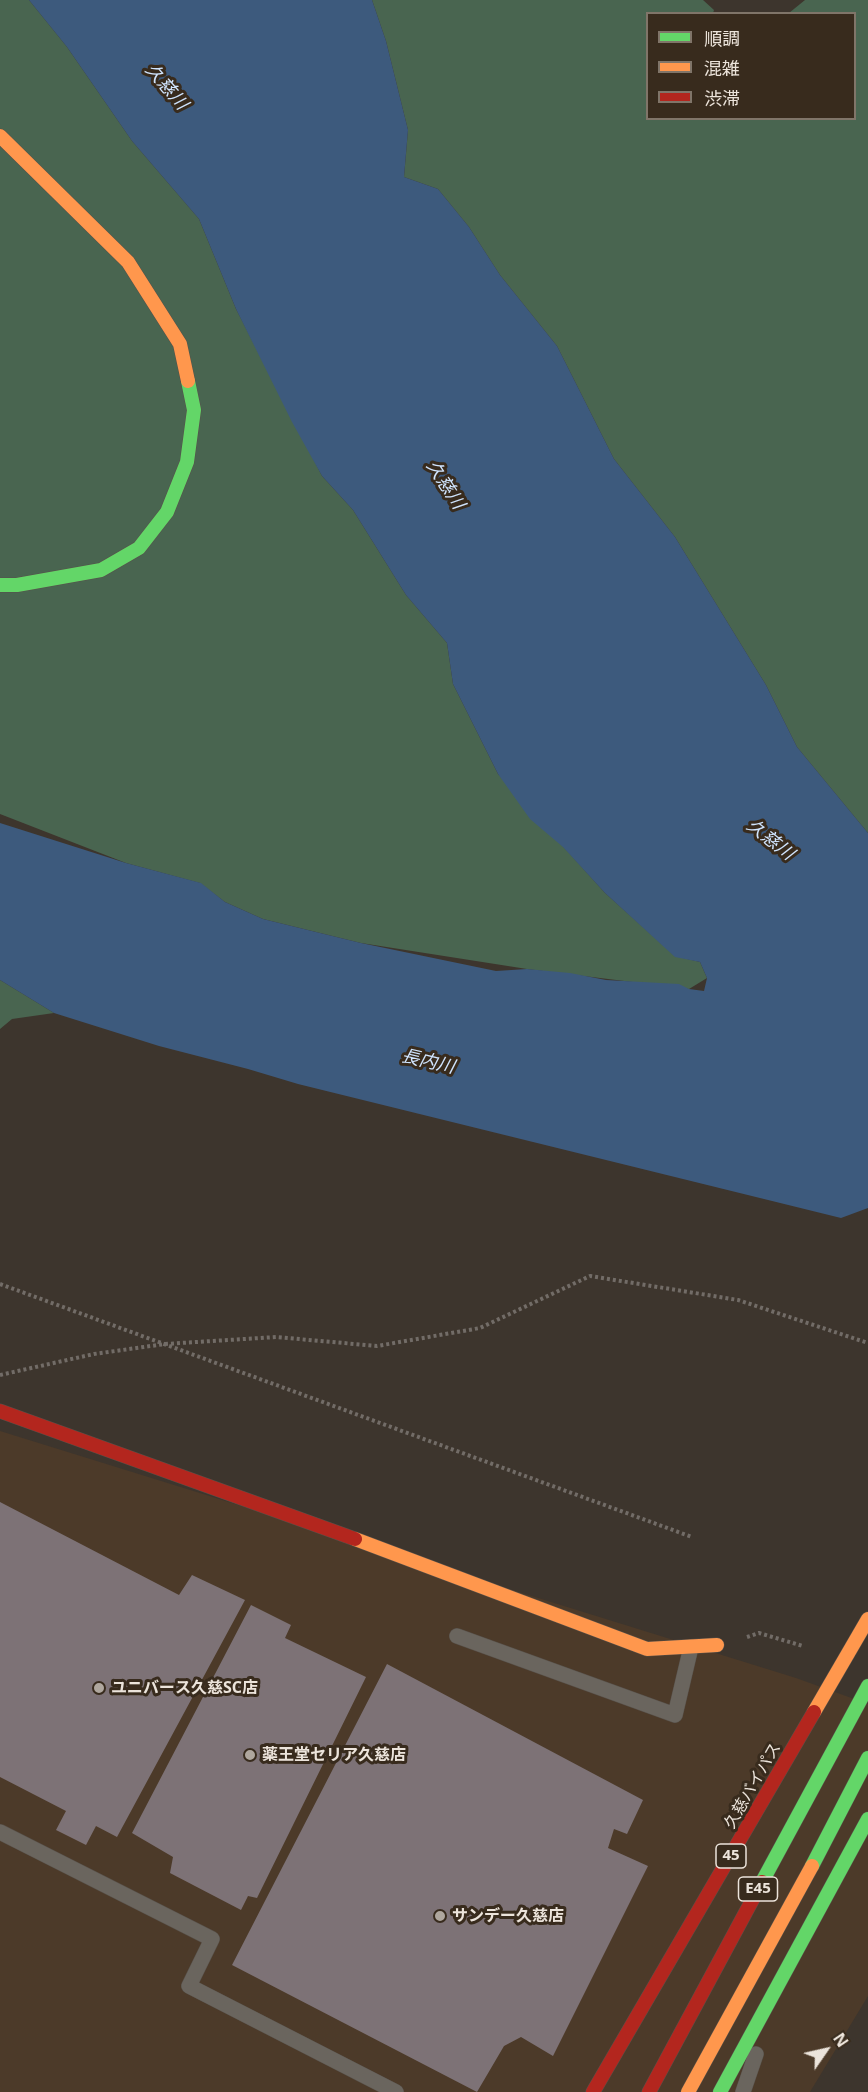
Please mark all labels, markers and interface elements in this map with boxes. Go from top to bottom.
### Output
legend [646,12,856,120]
text: 順調 [704,26,740,50]
text: 混雑 [704,56,740,80]
water label: 久慈川 [140,60,192,114]
text: 渋滞 [704,86,740,110]
water label: 久慈川 [421,456,469,514]
water label: 久慈川 [742,815,798,865]
water label: 長内川 [399,1045,457,1079]
place label: ユニバース久慈SC店 [111,1678,258,1698]
marker: ユニバース久慈SC店 [92,1681,106,1695]
street label: 久慈バイパス [721,1740,785,1832]
place label: 薬王堂セリア久慈店 [262,1745,406,1765]
marker: 薬王堂セリア久慈店 [243,1748,257,1762]
road number: 45 [716,1844,746,1868]
road number: E45 [738,1877,777,1901]
place label: サンデー久慈店 [452,1906,564,1926]
marker: サンデー久慈店 [433,1909,447,1923]
north arrow [796,2020,856,2080]
text: N [828,2028,854,2051]

